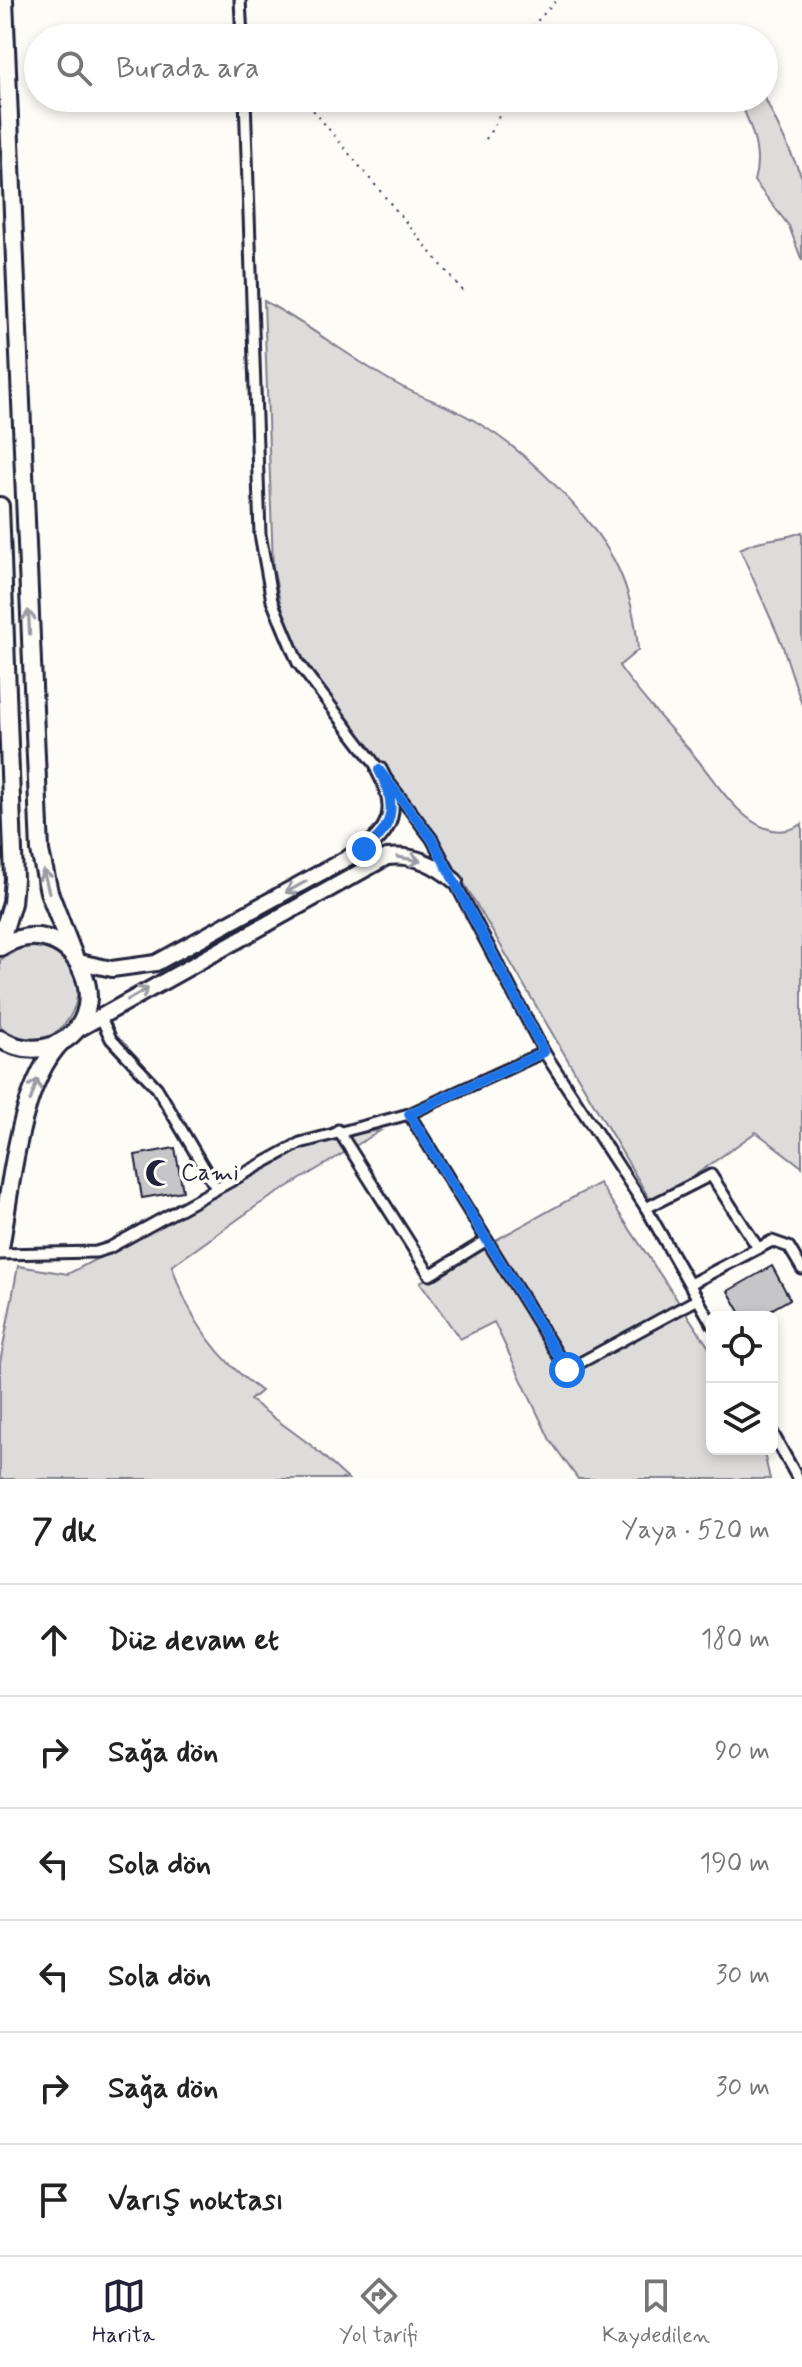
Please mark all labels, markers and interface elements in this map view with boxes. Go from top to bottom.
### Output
search box [24,24,778,112]
icon: search [52,46,96,90]
text: Burada ara [116,49,259,88]
one-way arrow [22,609,37,636]
route end [346,831,382,867]
one-way arrow [395,852,421,867]
one-way arrow [37,868,52,894]
one-way arrow [285,879,308,895]
one-way arrow [126,986,149,1002]
one-way arrow [27,1078,42,1103]
mosque icon: Cami [144,1158,174,1188]
place label: Cami [181,1158,239,1189]
map controls [706,1311,778,1455]
button: locate [706,1311,778,1383]
route start [549,1352,585,1388]
button: layers [706,1383,778,1455]
text: 7 dk [32,1509,97,1554]
text: Yaya · 520 m [621,1514,770,1548]
icon: ahead [32,1618,76,1662]
text: Düz devam et [108,1621,279,1660]
text: 180 m [701,1623,770,1657]
icon: right [32,1730,76,1774]
text: Sağa dön [108,1733,218,1772]
text: 90 m [715,1735,770,1769]
icon: left [32,1842,76,1886]
text: Sola dön [108,1845,211,1884]
text: 190 m [700,1847,770,1881]
icon: left [32,1954,76,1998]
text: Sola dön [108,1957,211,1996]
text: 30 m [716,1959,770,1993]
icon: right [32,2066,76,2110]
text: Sağa dön [108,2069,218,2108]
text: 30 m [716,2071,770,2105]
icon: arrive [32,2178,76,2222]
text: Varış noktası [108,2181,284,2220]
tab: Harita [92,2274,155,2350]
tab: Yol tarifi [339,2274,418,2350]
tab: Kaydedilen [602,2274,710,2350]

